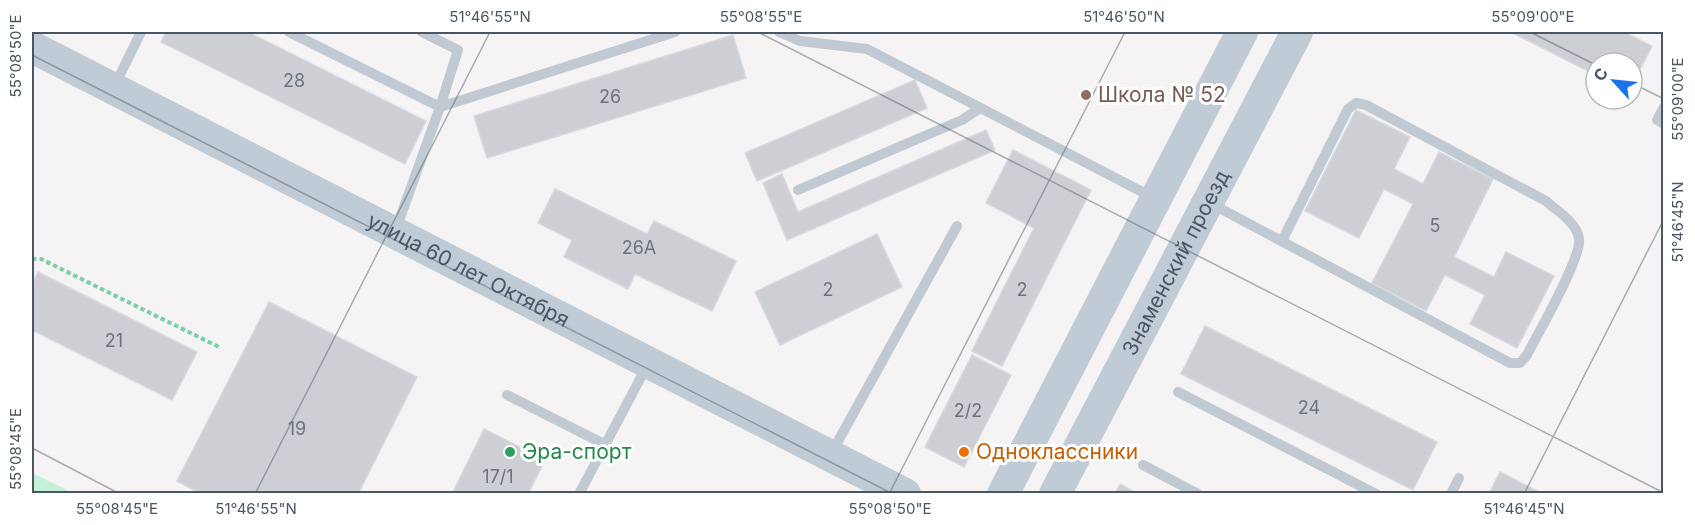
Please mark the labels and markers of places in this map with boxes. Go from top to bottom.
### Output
place label: Школа № 52 [1098,82,1226,107]
marker: Школа № 52 [1079,88,1093,102]
place label: Эра-спорт [522,439,632,464]
place label: Одноклассники [976,439,1138,464]
marker: Эра-спорт [503,445,517,459]
marker: Одноклассники [957,445,971,459]

